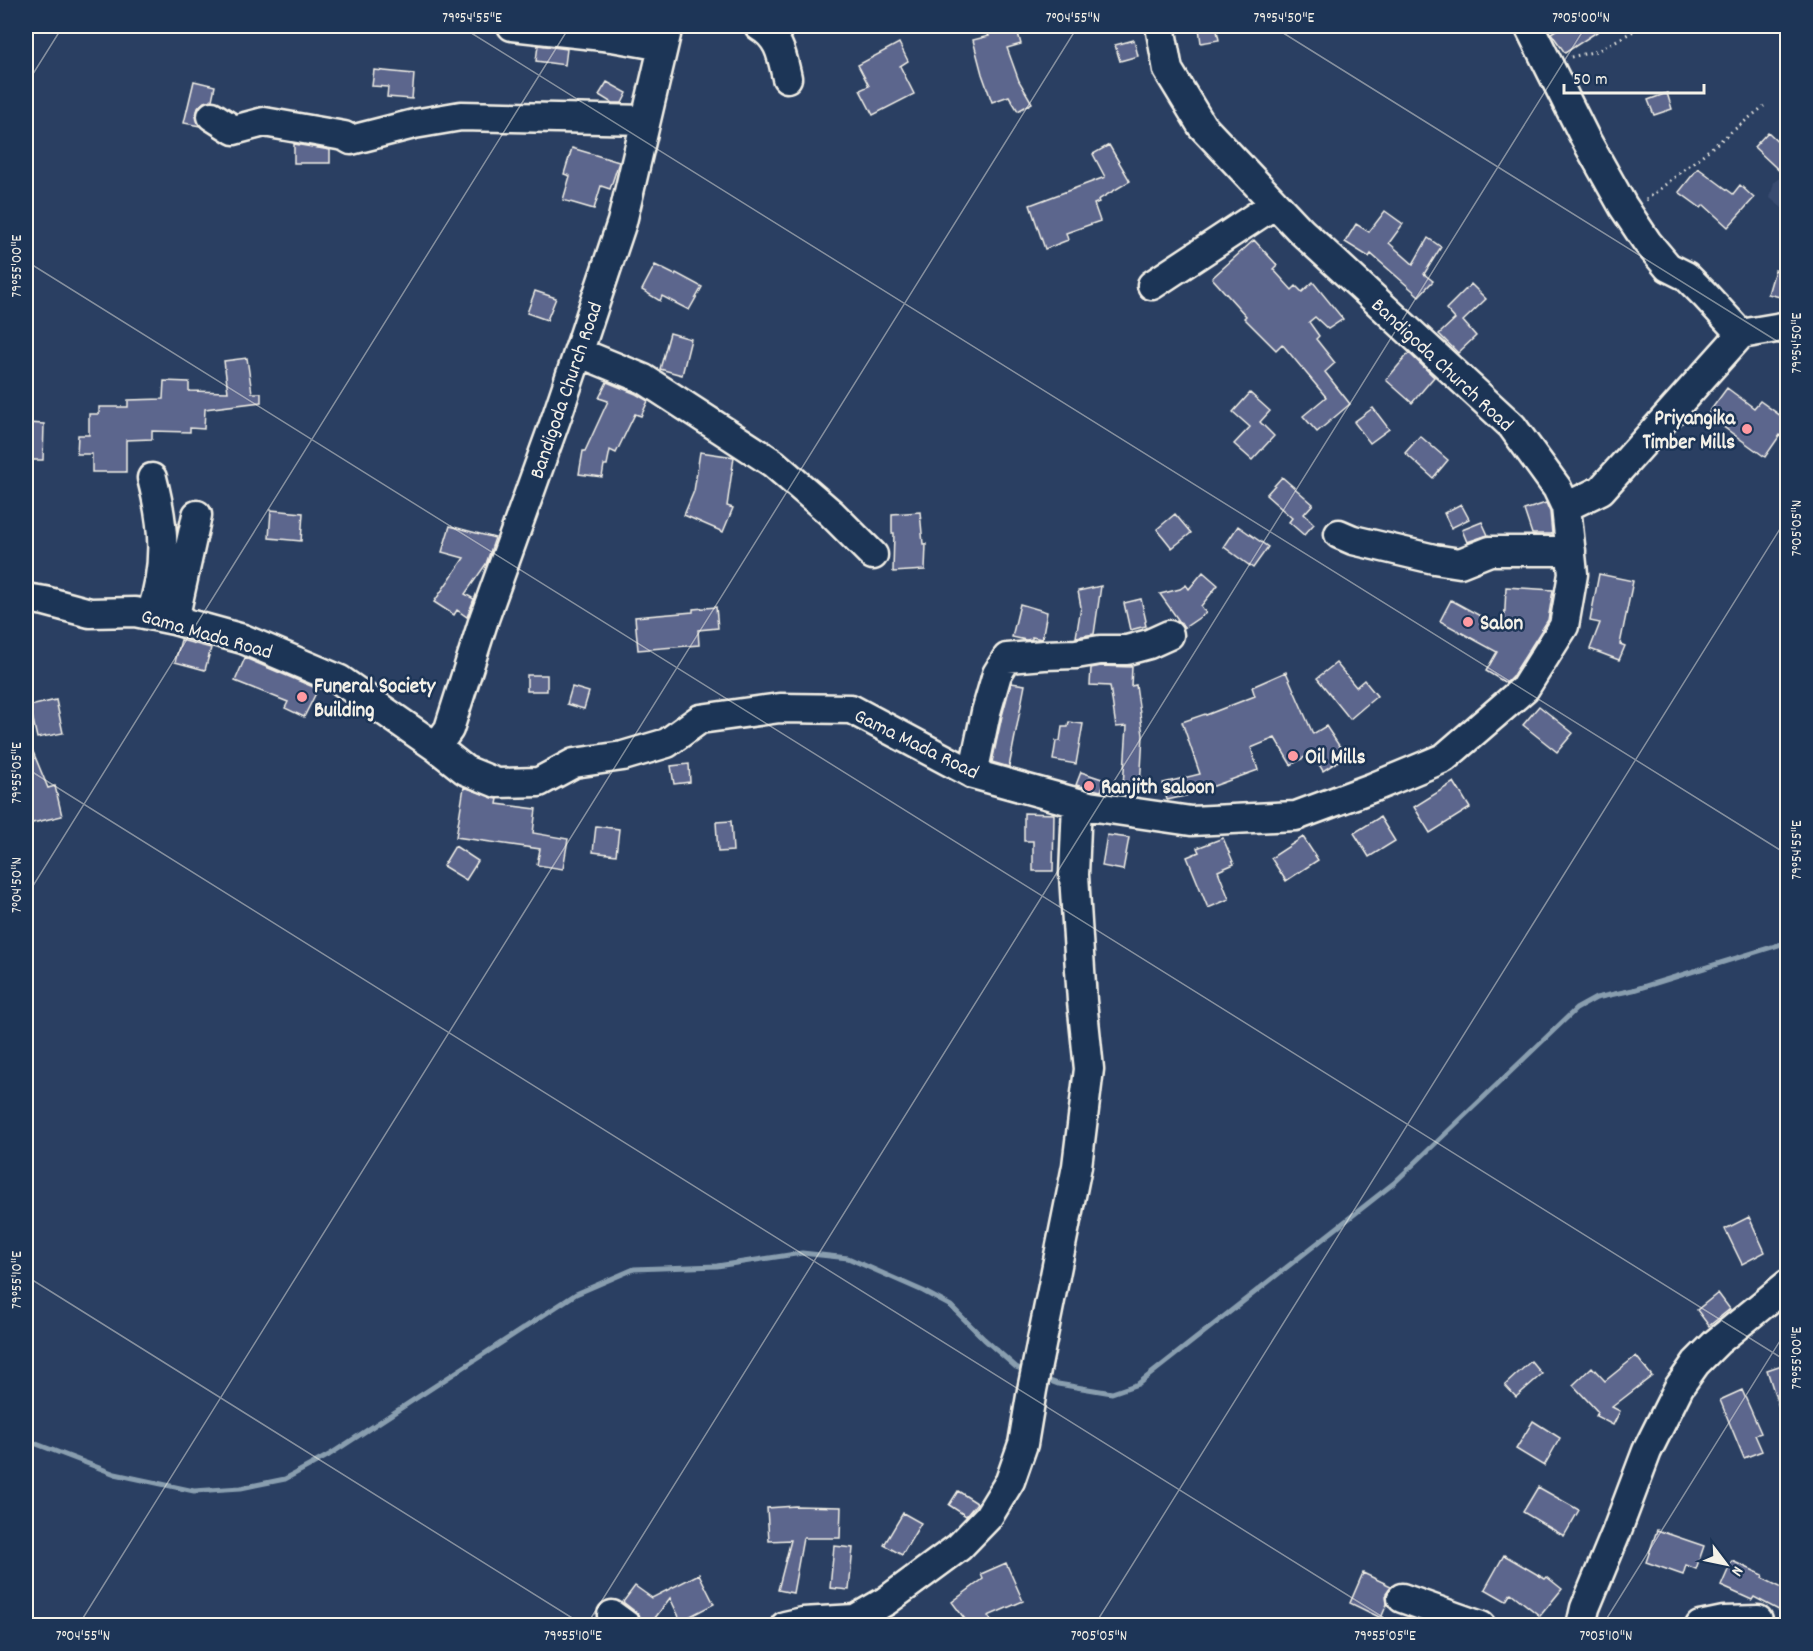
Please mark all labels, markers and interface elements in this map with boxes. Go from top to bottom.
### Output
text: 79°54'55"E [442,8,502,30]
text: 7°04'55"N [1046,8,1100,30]
text: 79°54'50"E [1254,8,1315,30]
text: 7°05'00"N [1552,8,1610,30]
scale bar [1564,57,1704,95]
text: 50 m [1573,68,1608,93]
text: 79°55'00"E [7,234,29,297]
street label: Bandigoda Church Road [1363,292,1519,440]
street label: Bandigoda Church Road [524,299,612,483]
text: 79°54'50"E [1787,312,1809,373]
place label: Priyangika Timber Mills [1642,405,1736,459]
marker: Priyangika Timber Mills [1740,422,1754,436]
text: 7°05'05"N [1787,500,1809,556]
street label: Gama Mada Road [137,603,275,669]
place label: Salon [1480,610,1523,640]
marker: Salon [1461,615,1475,629]
place label: Funeral Society Building [314,673,437,727]
marker: Funeral Society Building [295,690,309,704]
street label: Gama Mada Road [848,703,983,789]
text: 79°55'05"E [7,742,29,804]
place label: Oil Mills [1305,744,1366,774]
marker: Oil Mills [1286,749,1300,763]
place label: Ranjith saloon [1101,774,1215,804]
marker: Ranjith saloon [1082,779,1096,793]
text: 79°54'55"E [1787,820,1809,880]
text: 7°04'50"N [7,857,29,913]
text: 79°55'10"E [7,1251,29,1309]
text: 79°55'00"E [1787,1326,1809,1389]
north arrow [1696,1534,1756,1594]
text: N [1725,1561,1748,1580]
text: 7°04'55"N [56,1626,110,1648]
text: 79°55'10"E [544,1626,602,1648]
text: 7°05'05"N [1071,1626,1127,1648]
text: 79°55'05"E [1354,1626,1416,1648]
text: 7°05'10"N [1580,1626,1632,1648]

